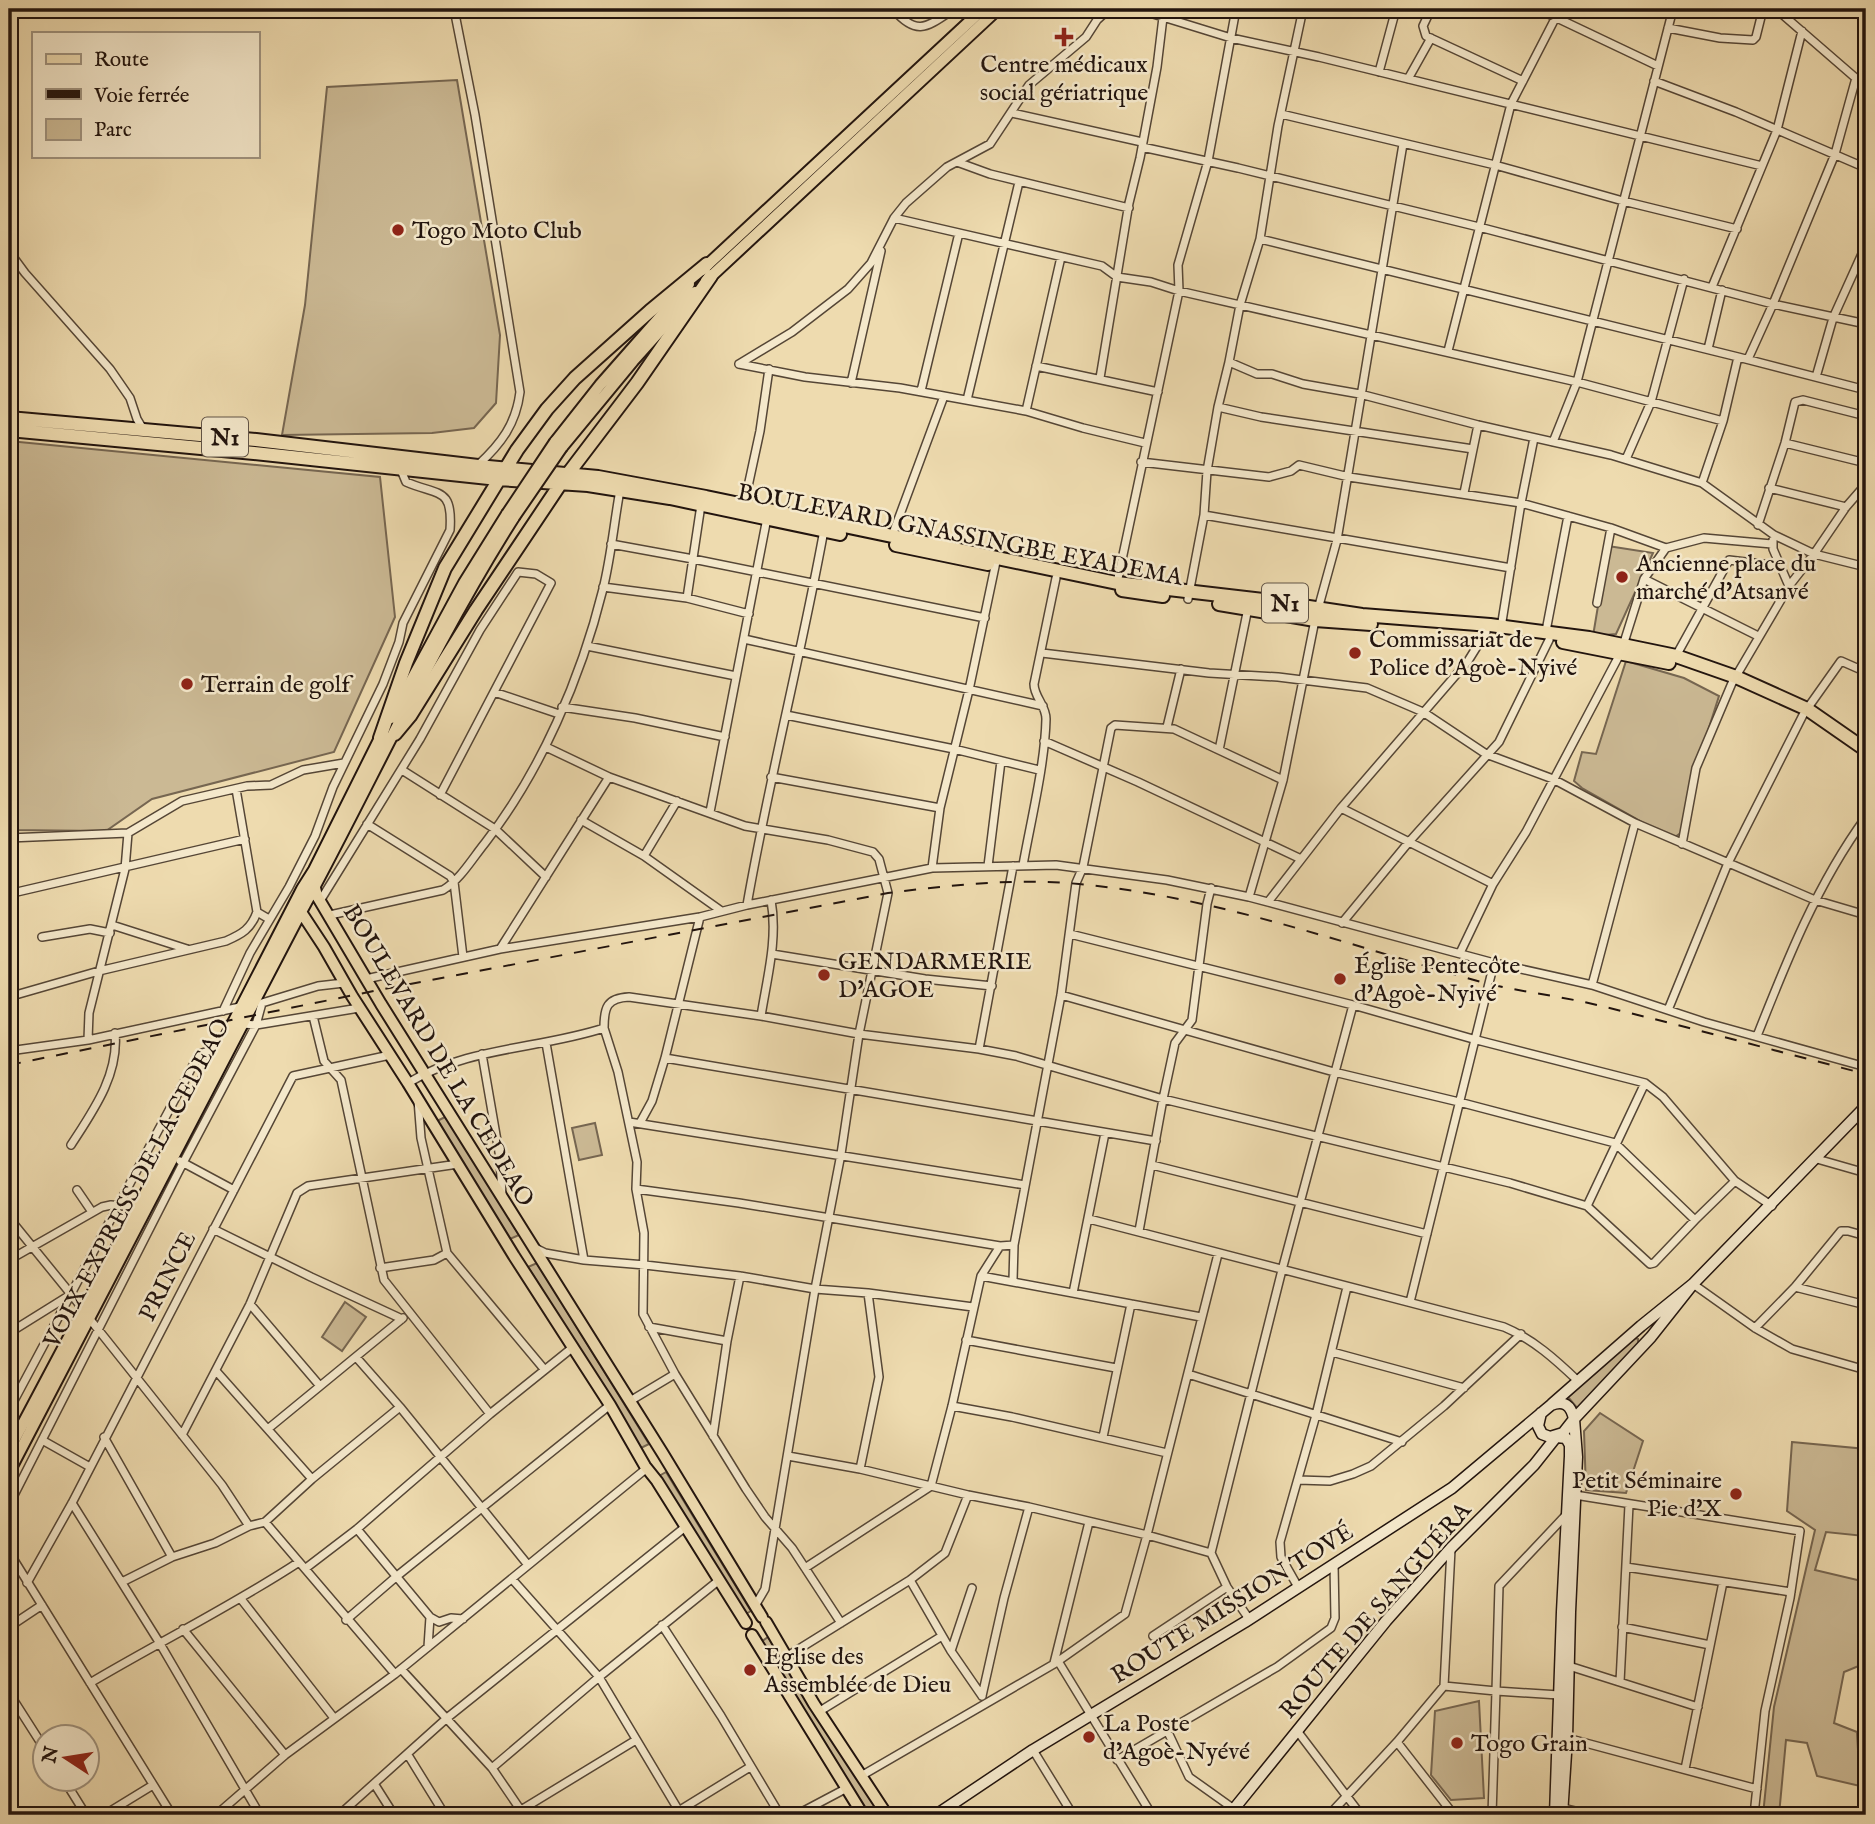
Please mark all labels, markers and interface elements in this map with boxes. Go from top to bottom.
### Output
marker: Centre médicaux social gériatrique [1054,27,1074,47]
legend [32,32,259,158]
text: Route [94,47,149,74]
place label: Centre médicaux social gériatrique [980,50,1148,109]
text: Voie ferrée [93,83,190,110]
text: Parc [94,117,132,144]
place label: Togo Moto Club [412,216,582,247]
marker: Togo Moto Club [390,222,406,238]
road number: N1 [202,418,248,457]
street label: BOULEVARD GNASSINGBE EYADEMA [734,477,1186,594]
place label: Ancienne place du marché d'Atsanvé [1635,549,1816,608]
marker: Ancienne place du marché d'Atsanvé [1614,569,1630,585]
road number: N1 [1262,583,1308,622]
place label: Commissariat de Police d'Agoè-Nyivé [1369,625,1577,684]
marker: Commissariat de Police d'Agoè-Nyivé [1347,645,1363,661]
place label: Terrain de golf [201,670,354,701]
marker: Terrain de golf [179,676,195,692]
street label: BOULEVARD DE LA CEDEAO [335,899,540,1213]
place label: GENDARMERIE D'AGOE [838,947,1032,1006]
place label: Église Pentecôte d'Agoè-Nyivé [1354,951,1520,1010]
marker: GENDARMERIE D'AGOE [816,967,832,983]
marker: Église Pentecôte d'Agoè-Nyivé [1332,971,1348,987]
street label: VOIX EXPRESS DE LA CEDEAO [37,1013,238,1355]
street label: PRINCE [133,1227,204,1327]
place label: Petit Séminaire Pie d'X [1572,1466,1723,1525]
marker: Petit Séminaire Pie d'X [1728,1486,1744,1502]
street label: ROUTE DE SANGUÉRA [1273,1496,1479,1726]
street label: ROUTE MISSION TOVÉ [1106,1517,1360,1692]
place label: Eglise des Assemblée de Dieu [763,1642,951,1701]
marker: Eglise des Assemblée de Dieu [742,1662,758,1678]
place label: La Poste d'Agoè-Nyévé [1103,1709,1250,1768]
north arrow [32,1722,102,1792]
marker: La Poste d'Agoè-Nyévé [1081,1729,1097,1745]
place label: Togo Grain [1471,1729,1588,1760]
marker: Togo Grain [1449,1735,1465,1751]
text: N [38,1744,65,1766]

